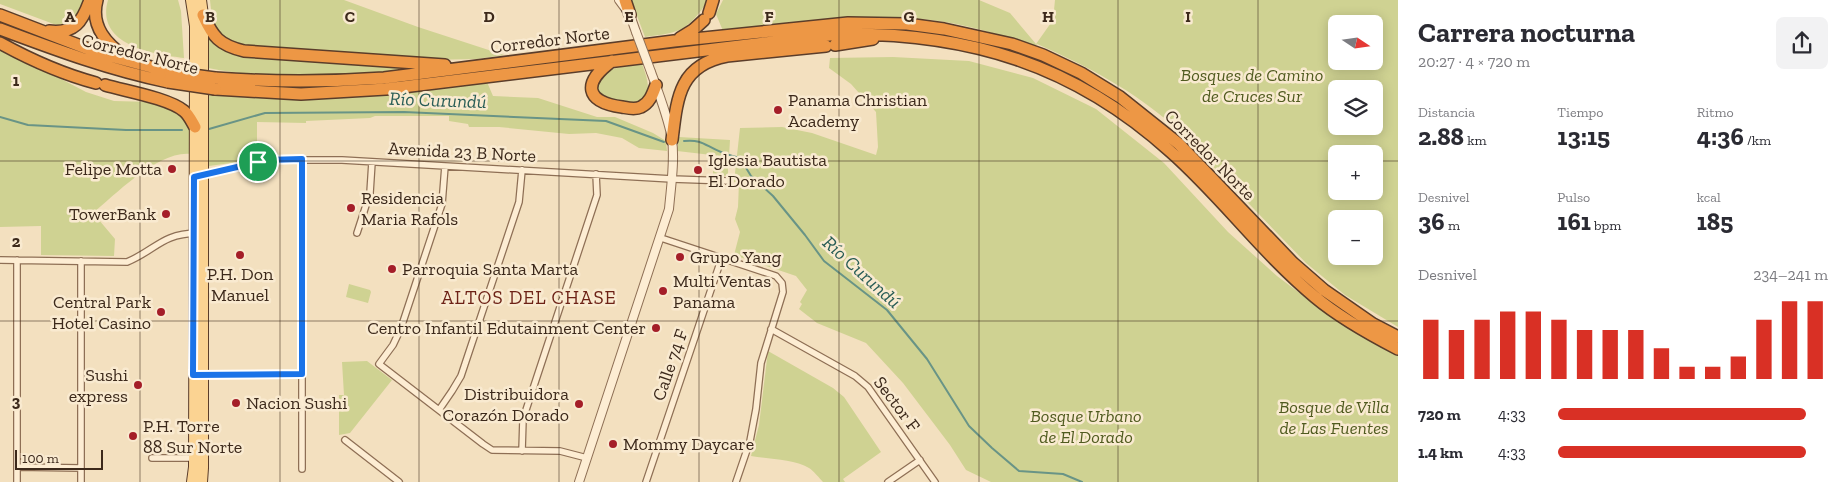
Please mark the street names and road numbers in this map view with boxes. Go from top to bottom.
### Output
street label: Corredor Norte [489,22,611,58]
street label: Corredor Norte [79,29,201,79]
street label: Corredor Norte [1160,105,1260,205]
street label: Avenida 23 B Norte [387,137,537,167]
street label: Calle 74 F [647,326,693,404]
street label: Sector F [869,372,925,436]

